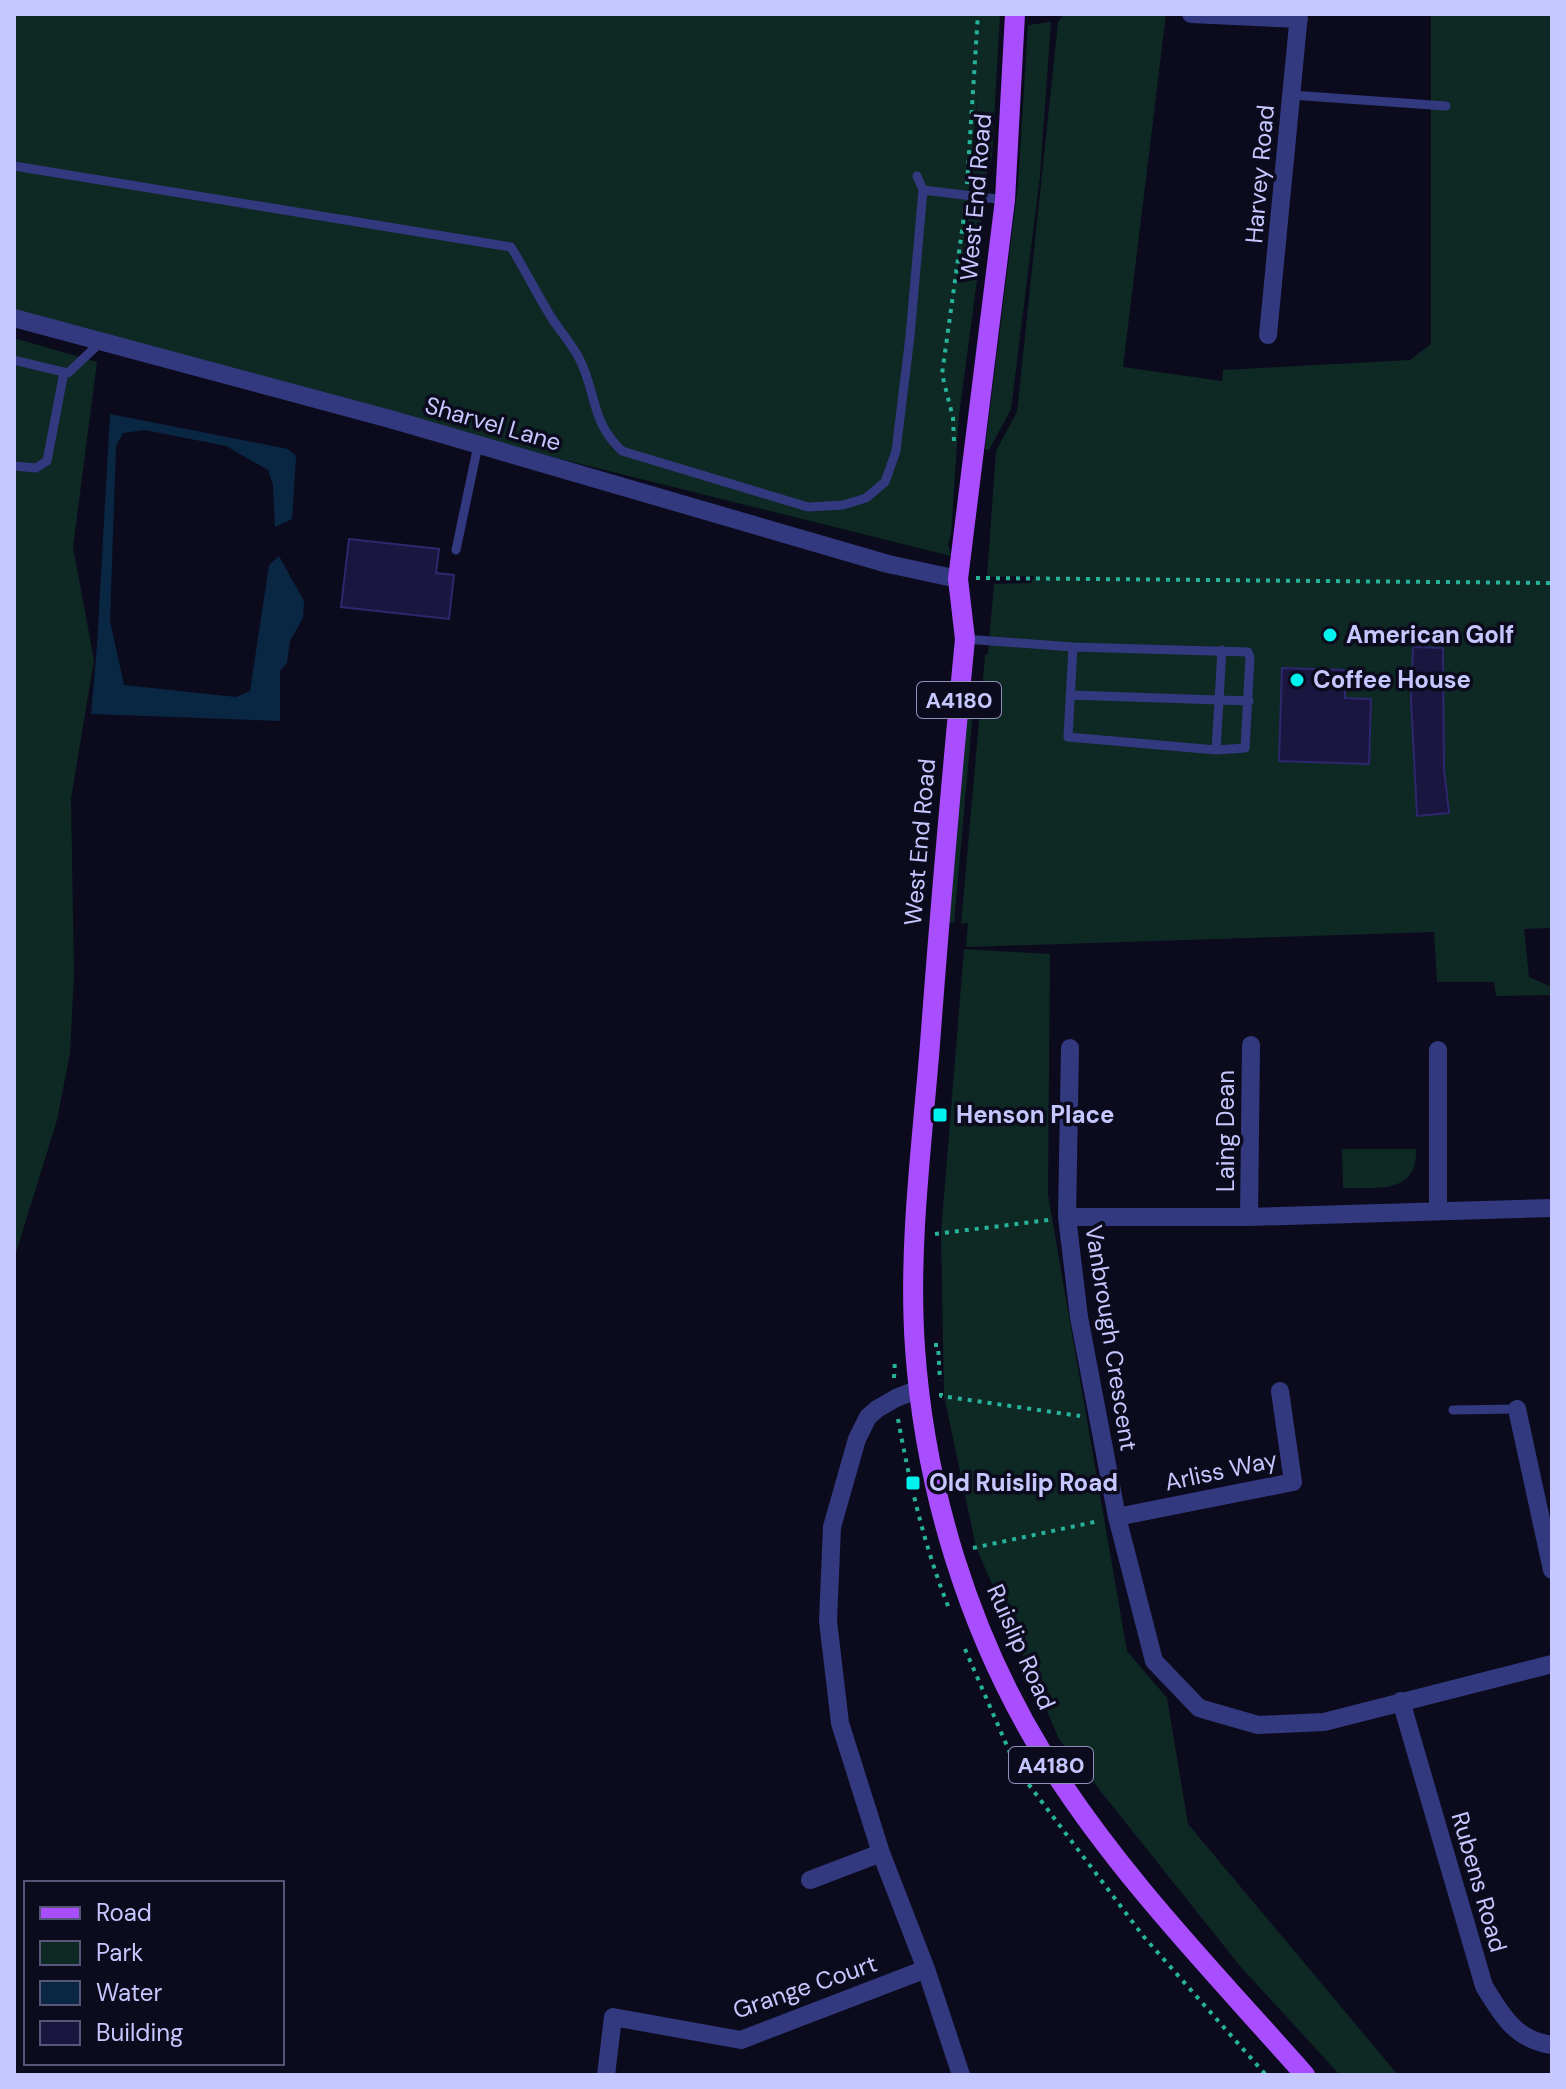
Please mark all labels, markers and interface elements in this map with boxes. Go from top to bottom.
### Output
street label: Harvey Road [1238,103,1281,245]
street label: West End Road [953,112,998,282]
street label: Sharvel Lane [421,389,565,458]
place label: American Golf [1346,619,1514,650]
marker: American Golf [1321,626,1339,644]
place label: Coffee House [1313,664,1471,695]
marker: Coffee House [1288,671,1306,689]
road number: A4180 [917,682,1001,718]
street label: West End Road [897,757,942,927]
street label: Laing Dean [1210,1070,1241,1192]
place label: Henson Place [956,1099,1114,1130]
marker: Henson Place [931,1106,949,1124]
street label: Vanbrough Crescent [1078,1223,1145,1453]
street label: Arliss Way [1162,1443,1280,1498]
place label: Old Ruislip Road [929,1467,1118,1498]
marker: Old Ruislip Road [904,1474,922,1492]
street label: Ruislip Road [980,1579,1063,1714]
road number: A4180 [1009,1747,1093,1783]
street label: Rubens Road [1445,1808,1514,1956]
legend [24,1881,284,2065]
text: Road [96,1897,152,1928]
text: Park [96,1937,143,1968]
street label: Grange Court [729,1947,881,2026]
text: Water [96,1977,162,2008]
text: Building [96,2017,183,2048]

